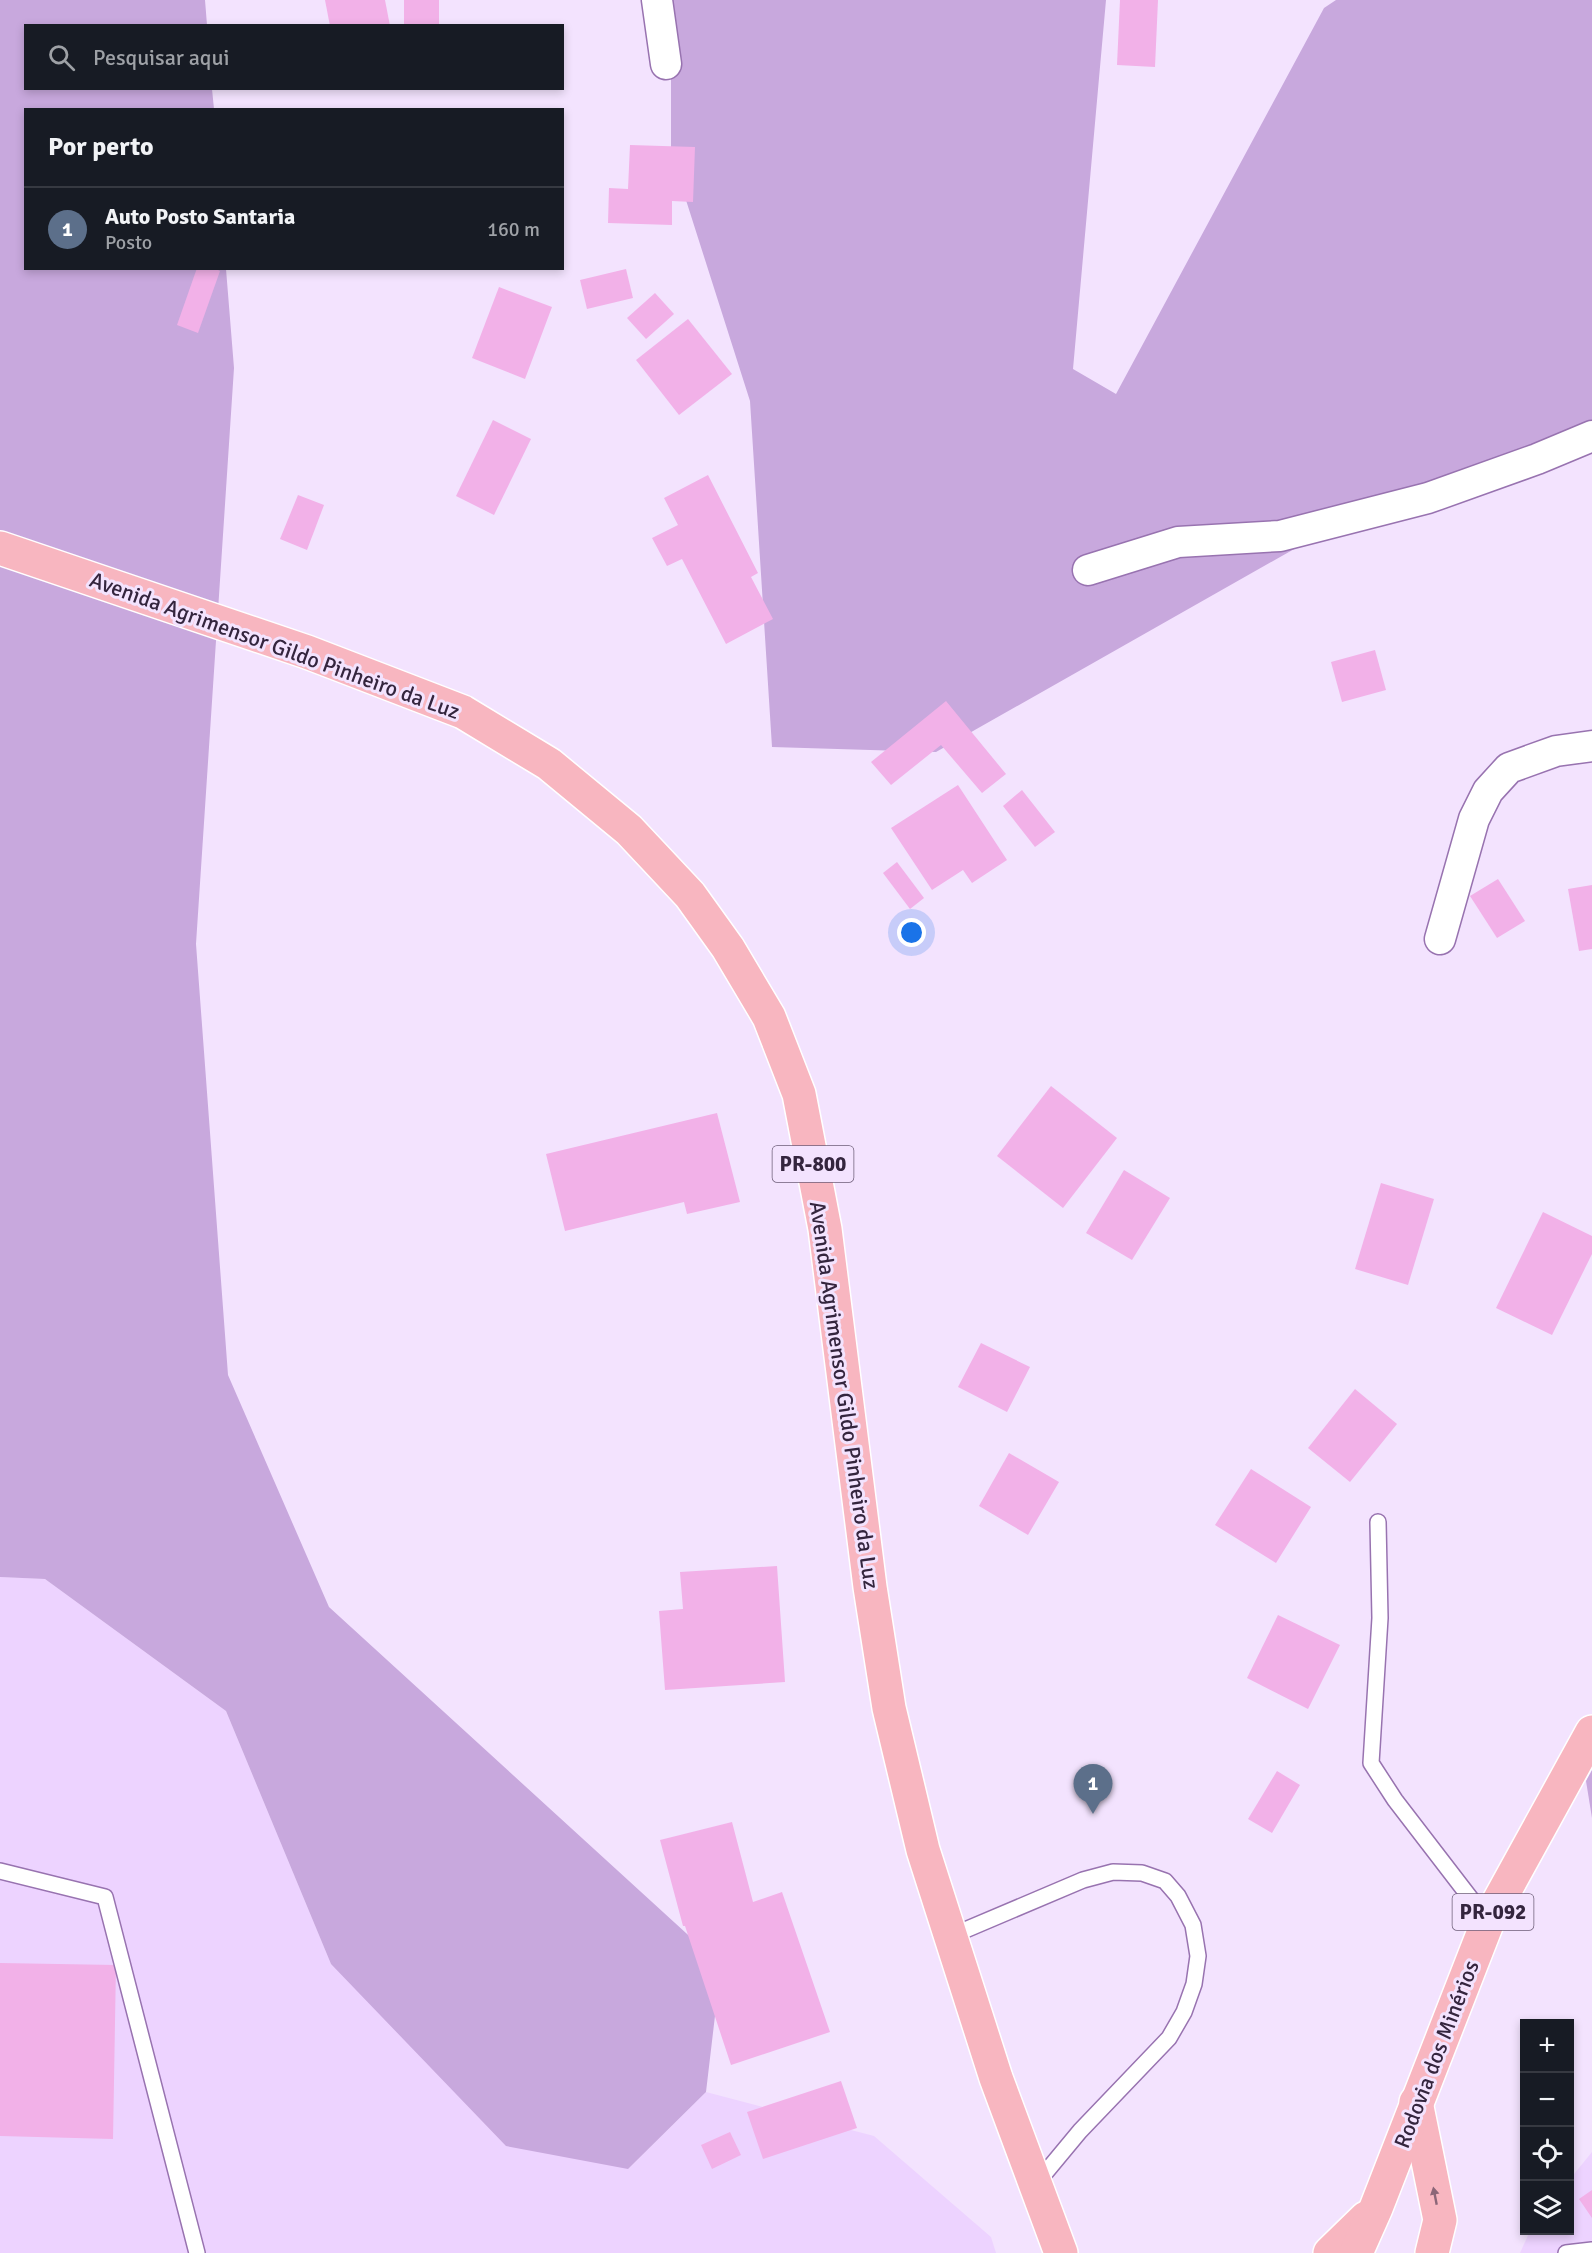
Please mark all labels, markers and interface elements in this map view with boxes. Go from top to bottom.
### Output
search box [24,24,564,90]
icon: search [45,41,78,74]
text: Pesquisar aqui [93,44,229,71]
text: Por perto [48,131,154,163]
text: Auto Posto Santaria [105,203,295,230]
text: 1 [62,217,73,242]
text: 160 m [487,217,540,242]
text: Posto [105,230,152,255]
street label: Avenida Agrimensor Gildo Pinheiro da Luz [86,566,464,725]
your location [897,918,926,947]
road number: PR-800 [772,1146,854,1182]
street label: Avenida Agrimensor Gildo Pinheiro da Luz [804,1199,885,1591]
pin: 1 [1074,1764,1112,1814]
road number: PR-092 [1452,1894,1534,1930]
street label: Rodovia dos Minérios [1388,1957,1485,2152]
map controls [1520,2019,1574,2235]
button: + [1520,2019,1574,2073]
button: − [1520,2073,1574,2127]
button: locate [1520,2127,1574,2181]
button: layers [1520,2181,1574,2235]
one-way arrow [1430,2186,1439,2205]

